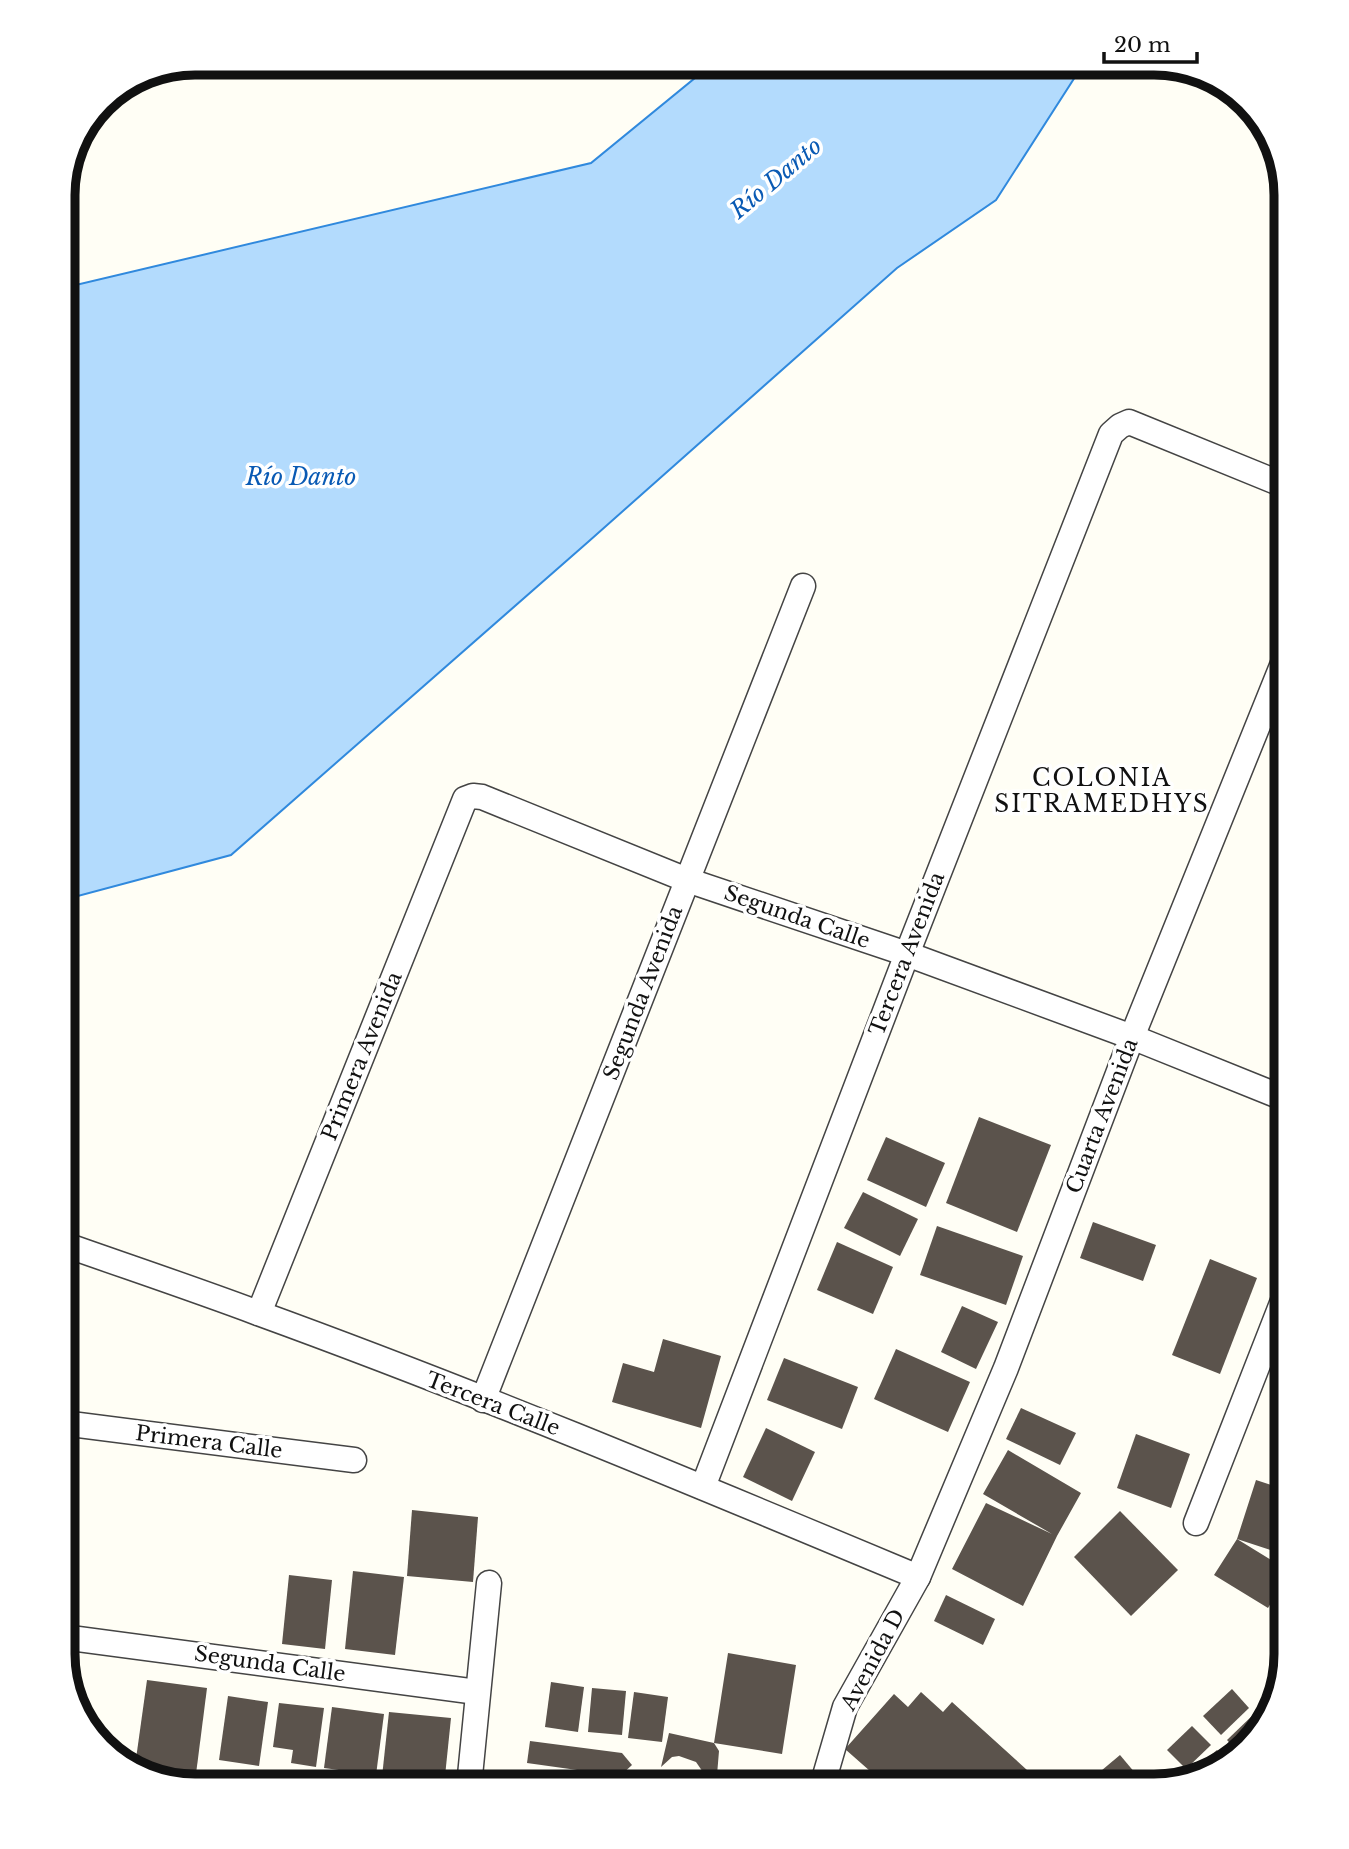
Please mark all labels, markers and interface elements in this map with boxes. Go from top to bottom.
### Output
scale bar [1104,21,1197,65]
text: 20 m [1114,32,1171,58]
water label: Río Danto [724,132,827,225]
water label: Río Danto [245,463,356,491]
district label: COLONIA SITRAMEDHYS [994,764,1210,818]
street label: Tercera Avenida [864,868,950,1039]
street label: Segunda Calle [721,880,873,954]
street label: Segunda Avenida [598,902,688,1084]
street label: Primera Avenida [316,968,408,1144]
street label: Cuarta Avenida [1060,1034,1144,1197]
street label: Tercera Calle [422,1367,564,1441]
street label: Primera Calle [134,1420,284,1464]
street label: Avenida D [835,1605,911,1716]
street label: Segunda Calle [193,1641,347,1687]

